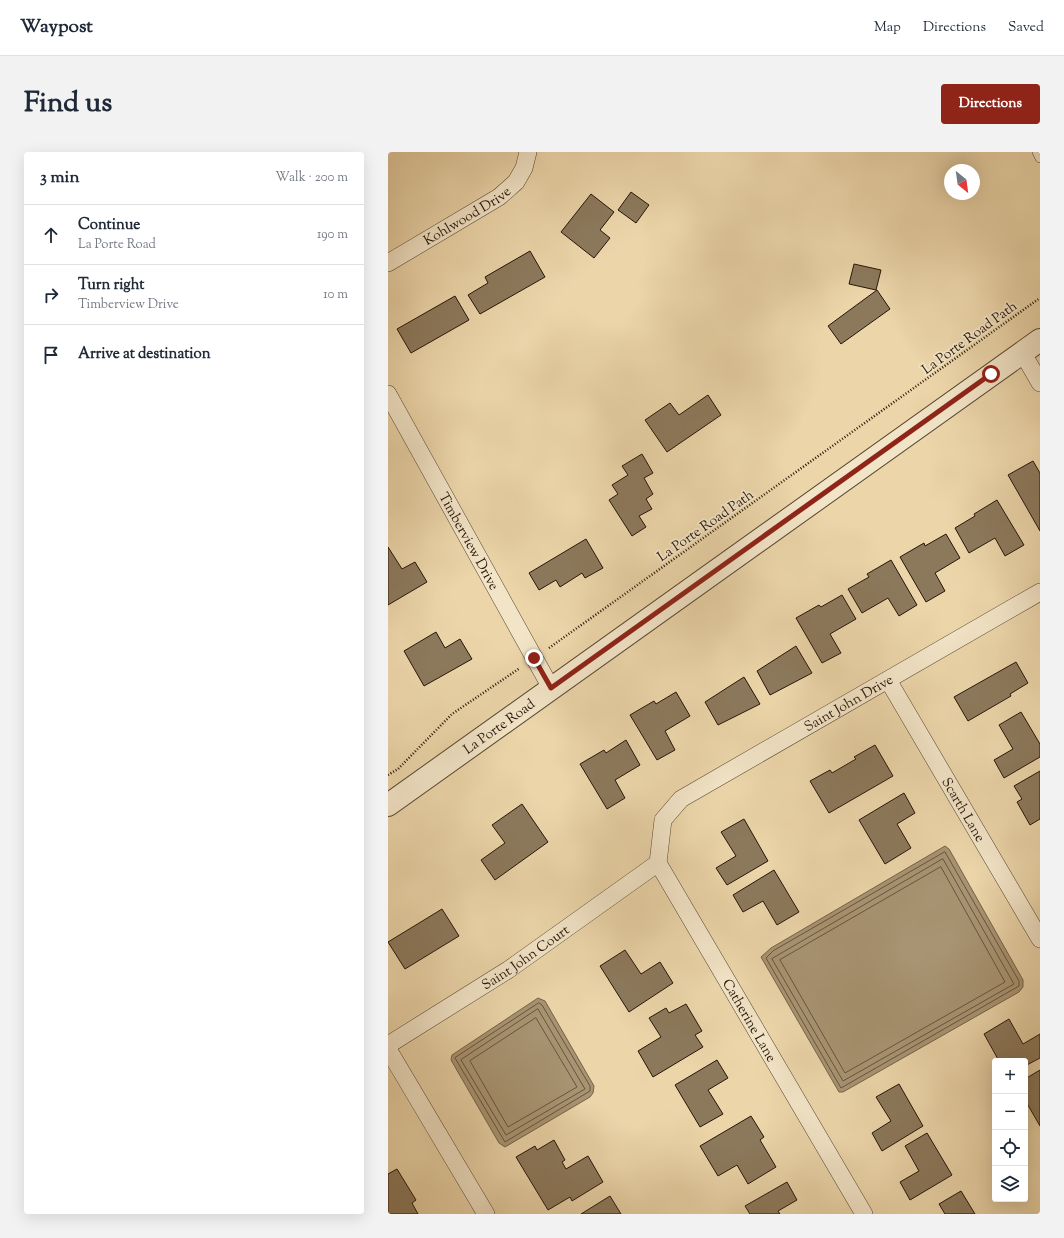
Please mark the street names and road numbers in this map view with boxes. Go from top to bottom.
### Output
street label: Kohlwood Drive [420,183,516,252]
street label: La Porte Road Path [918,297,1022,380]
street label: La Porte Road Path [654,486,759,567]
street label: Timberview Drive [433,489,503,594]
street label: Saint John Drive [801,671,897,738]
street label: La Porte Road [460,695,540,760]
street label: Scarth Lane [935,774,989,846]
street label: Saint John Court [478,921,574,996]
street label: Catherine Lane [716,976,780,1066]

